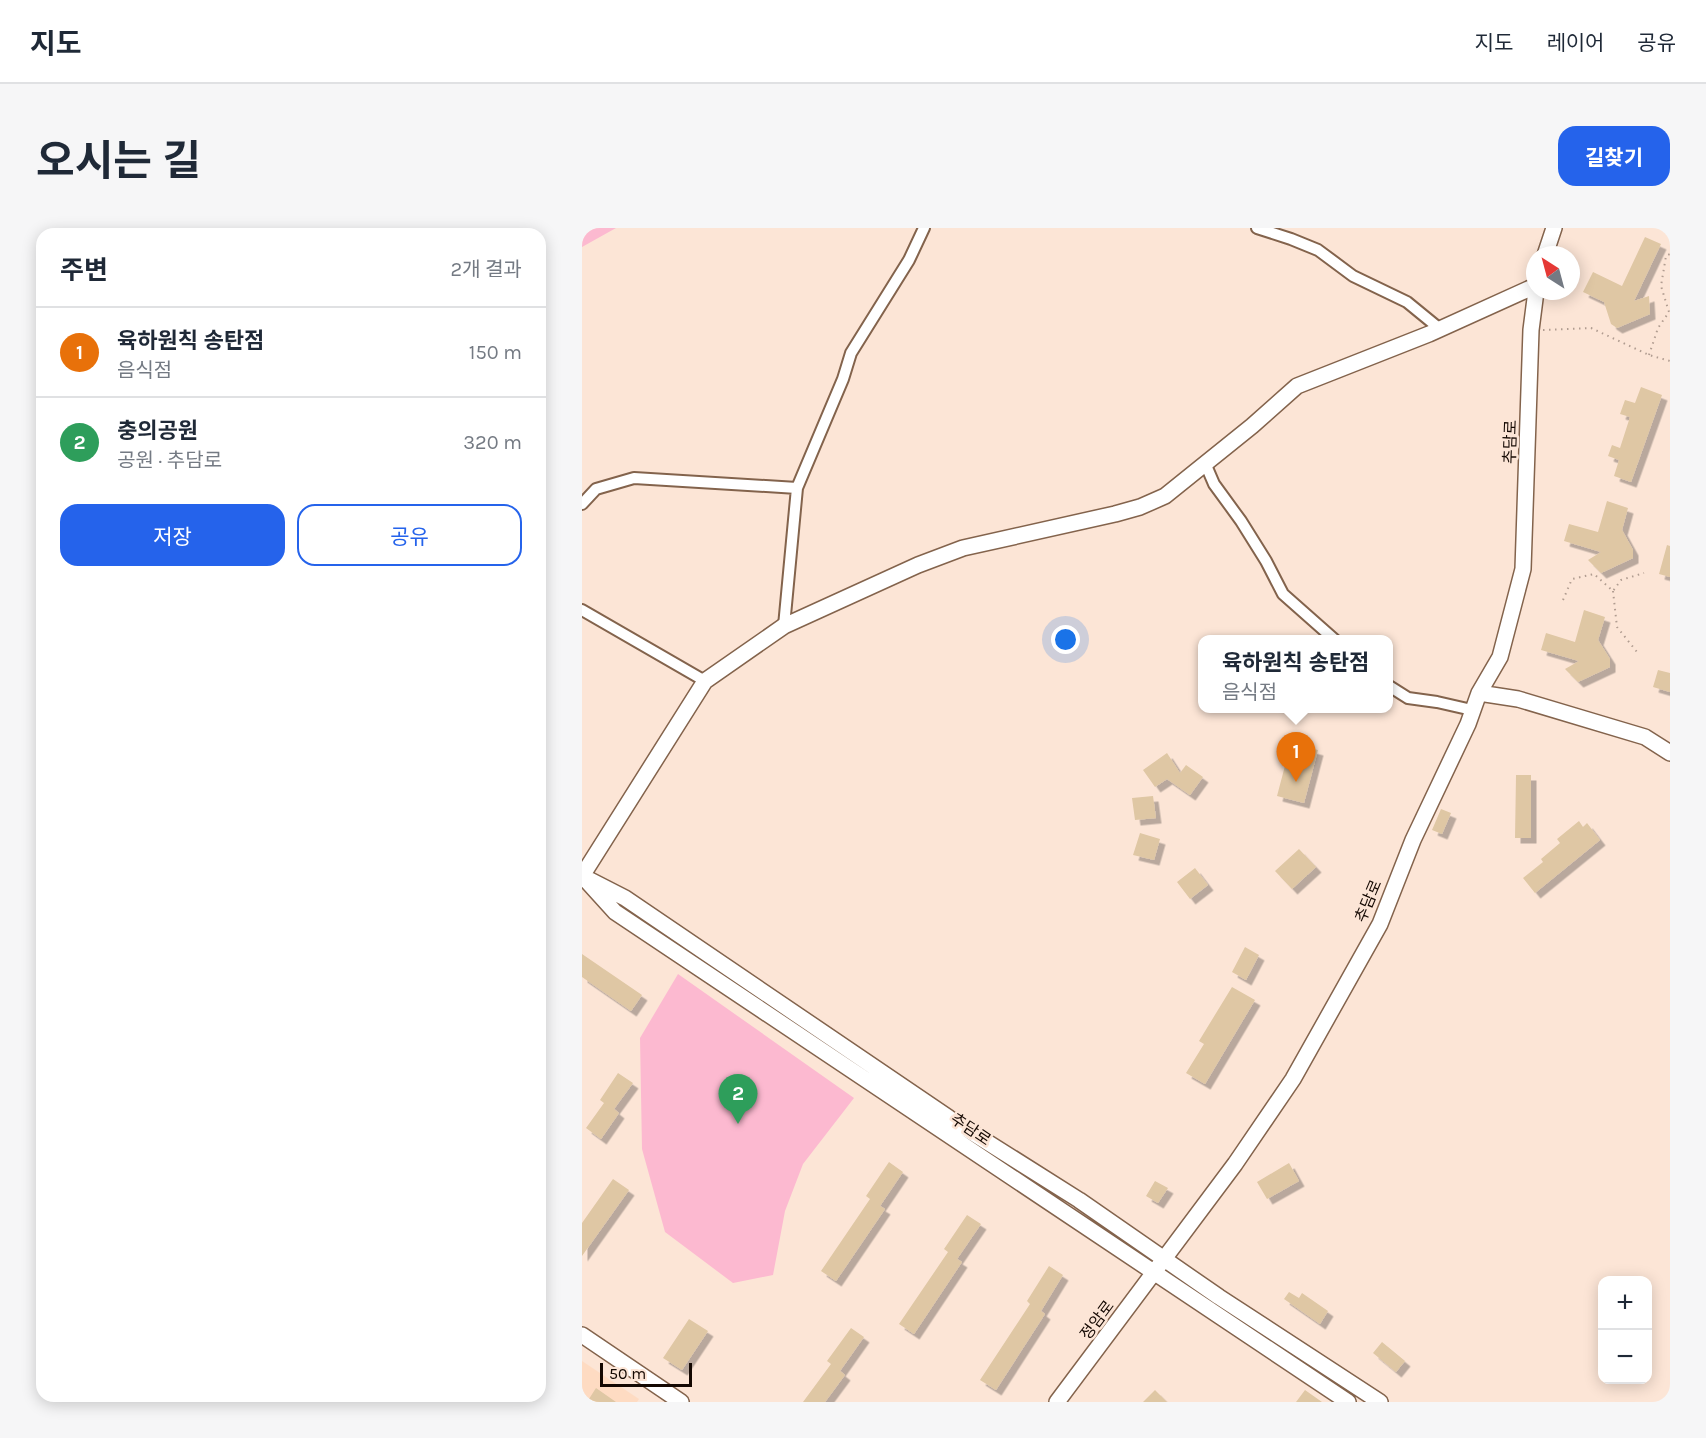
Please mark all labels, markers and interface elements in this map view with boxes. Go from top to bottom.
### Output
text: 지도 [30,27,82,60]
text: 지도 [1475,31,1513,55]
text: 레이어 [1546,31,1604,55]
text: 공유 [1637,31,1676,55]
button: 길찾기 [1558,126,1670,186]
text: 오시는 길 [36,136,201,186]
north arrow [1526,246,1580,300]
text: 주변 [60,255,108,286]
text: 2개 결과 [450,258,522,281]
text: 육하원칙 송탄점 [117,328,264,354]
text: 1 [76,341,83,364]
text: 150 m [469,341,522,364]
text: 음식점 [117,359,172,382]
text: 충의공원 [117,418,198,444]
street label: 추담로 [1500,419,1520,464]
text: 2 [73,431,86,454]
text: 320 m [463,431,522,454]
text: 공원 · 추담로 [117,449,222,472]
button: 저장 [60,504,285,566]
button: 공유 [297,504,522,566]
your location [1051,625,1080,654]
popup [1198,635,1393,713]
text: 육하원칙 송탄점 [1222,650,1369,676]
text: 음식점 [1222,681,1277,704]
pin: 1 [1276,732,1316,782]
street label: 추담로 [1351,877,1385,925]
pin: 2 [718,1074,758,1124]
street label: 추담로 [947,1109,995,1149]
map controls [1598,1276,1652,1384]
button: + [1598,1276,1652,1330]
street label: 정암로 [1076,1296,1118,1343]
button: − [1598,1330,1652,1384]
scale bar [600,1360,692,1388]
text: 50 m [609,1364,646,1383]

